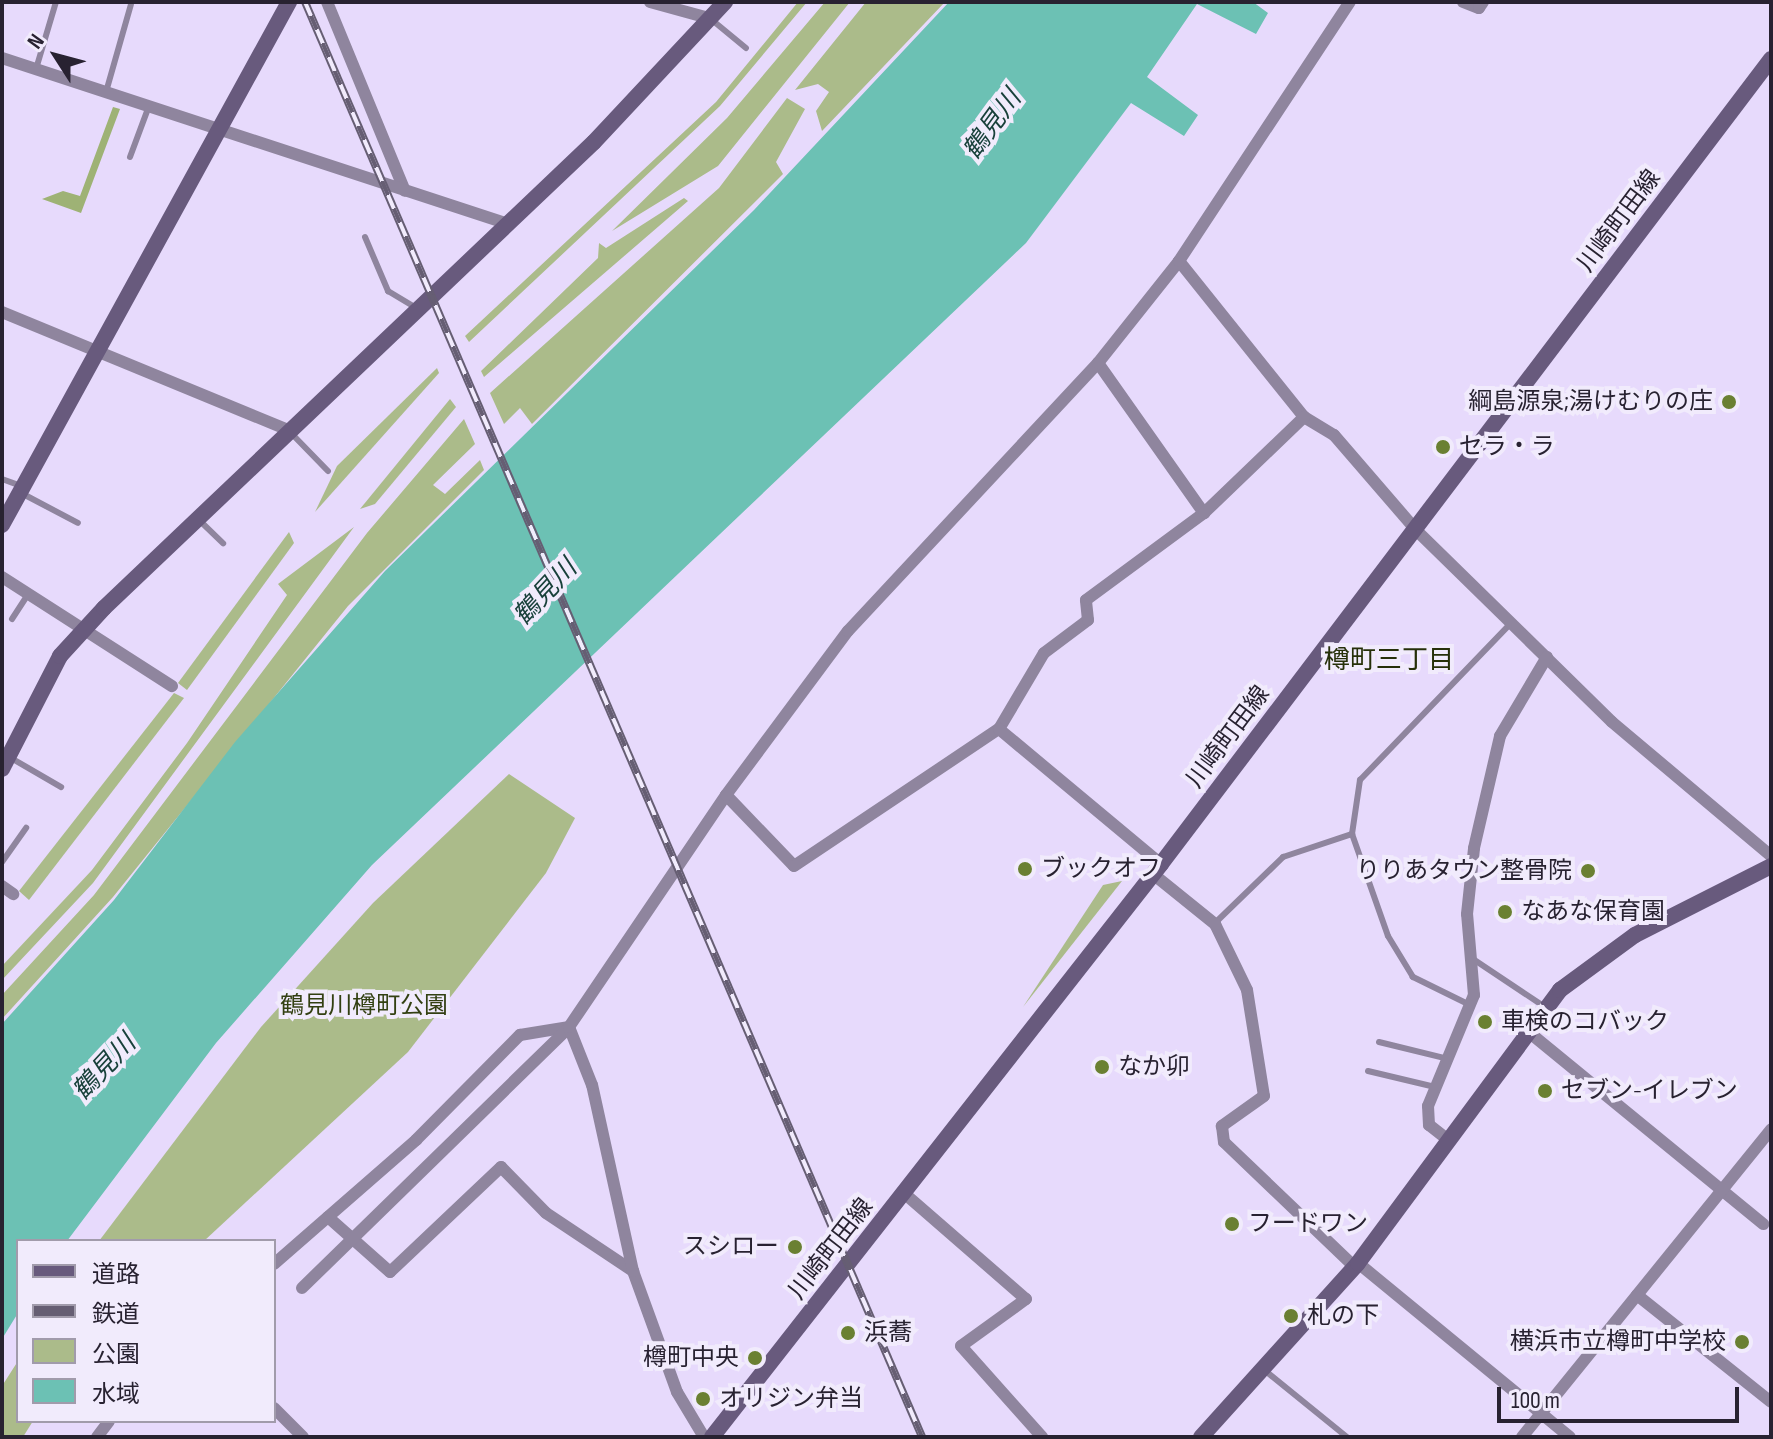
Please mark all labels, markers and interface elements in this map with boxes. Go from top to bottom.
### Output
north arrow [16,16,96,96]
text: N [22,29,51,54]
water label: 鶴見川 [957,84,1029,166]
street label: 川崎町田線 [1571,164,1667,278]
place label: 綱島源泉;湯けむりの庄 [1468,388,1713,416]
marker: 綱島源泉;湯けむりの庄 [1720,393,1738,411]
place label: セラ・ラ [1459,433,1555,461]
marker: セラ・ラ [1434,438,1452,456]
water label: 鶴見川 [508,554,584,632]
district label: 樽町三丁目 [1324,645,1454,677]
street label: 川崎町田線 [1180,680,1276,794]
place label: ブックオフ [1041,855,1161,883]
place label: りりあタウン整骨院 [1356,857,1572,885]
marker: ブックオフ [1016,860,1034,878]
marker: りりあタウン整骨院 [1579,862,1597,880]
place label: なあな保育園 [1521,898,1665,926]
marker: なあな保育園 [1496,903,1514,921]
park label: 鶴見川樽町公園 [280,992,448,1020]
place label: 車検のコバック [1501,1008,1669,1036]
marker: 車検のコバック [1476,1013,1494,1031]
water label: 鶴見川 [67,1029,143,1107]
place label: なか卯 [1118,1053,1190,1081]
marker: なか卯 [1093,1058,1111,1076]
place label: セブン-イレブン [1561,1077,1738,1105]
marker: セブン-イレブン [1536,1082,1554,1100]
street label: 川崎町田線 [783,1193,879,1305]
place label: フードワン [1248,1210,1368,1238]
marker: フードワン [1223,1215,1241,1233]
place label: スシロー [683,1233,779,1261]
marker: スシロー [786,1238,804,1256]
legend [16,1239,276,1423]
text: 道路 [92,1260,140,1289]
text: 鉄道 [92,1300,140,1329]
place label: 札の下 [1307,1302,1379,1330]
marker: 札の下 [1282,1307,1300,1325]
place label: 浜蕎 [864,1319,912,1347]
marker: 浜蕎 [839,1324,857,1342]
place label: 横浜市立樽町中学校 [1510,1328,1726,1356]
marker: 横浜市立樽町中学校 [1733,1333,1751,1351]
text: 公園 [92,1340,140,1369]
place label: 樽町中央 [643,1344,739,1372]
marker: 樽町中央 [746,1349,764,1367]
scale bar [1501,1371,1743,1421]
text: 水域 [92,1380,140,1409]
place label: オリジン弁当 [719,1385,863,1413]
text: 100 m [1511,1386,1560,1415]
marker: オリジン弁当 [694,1390,712,1408]

